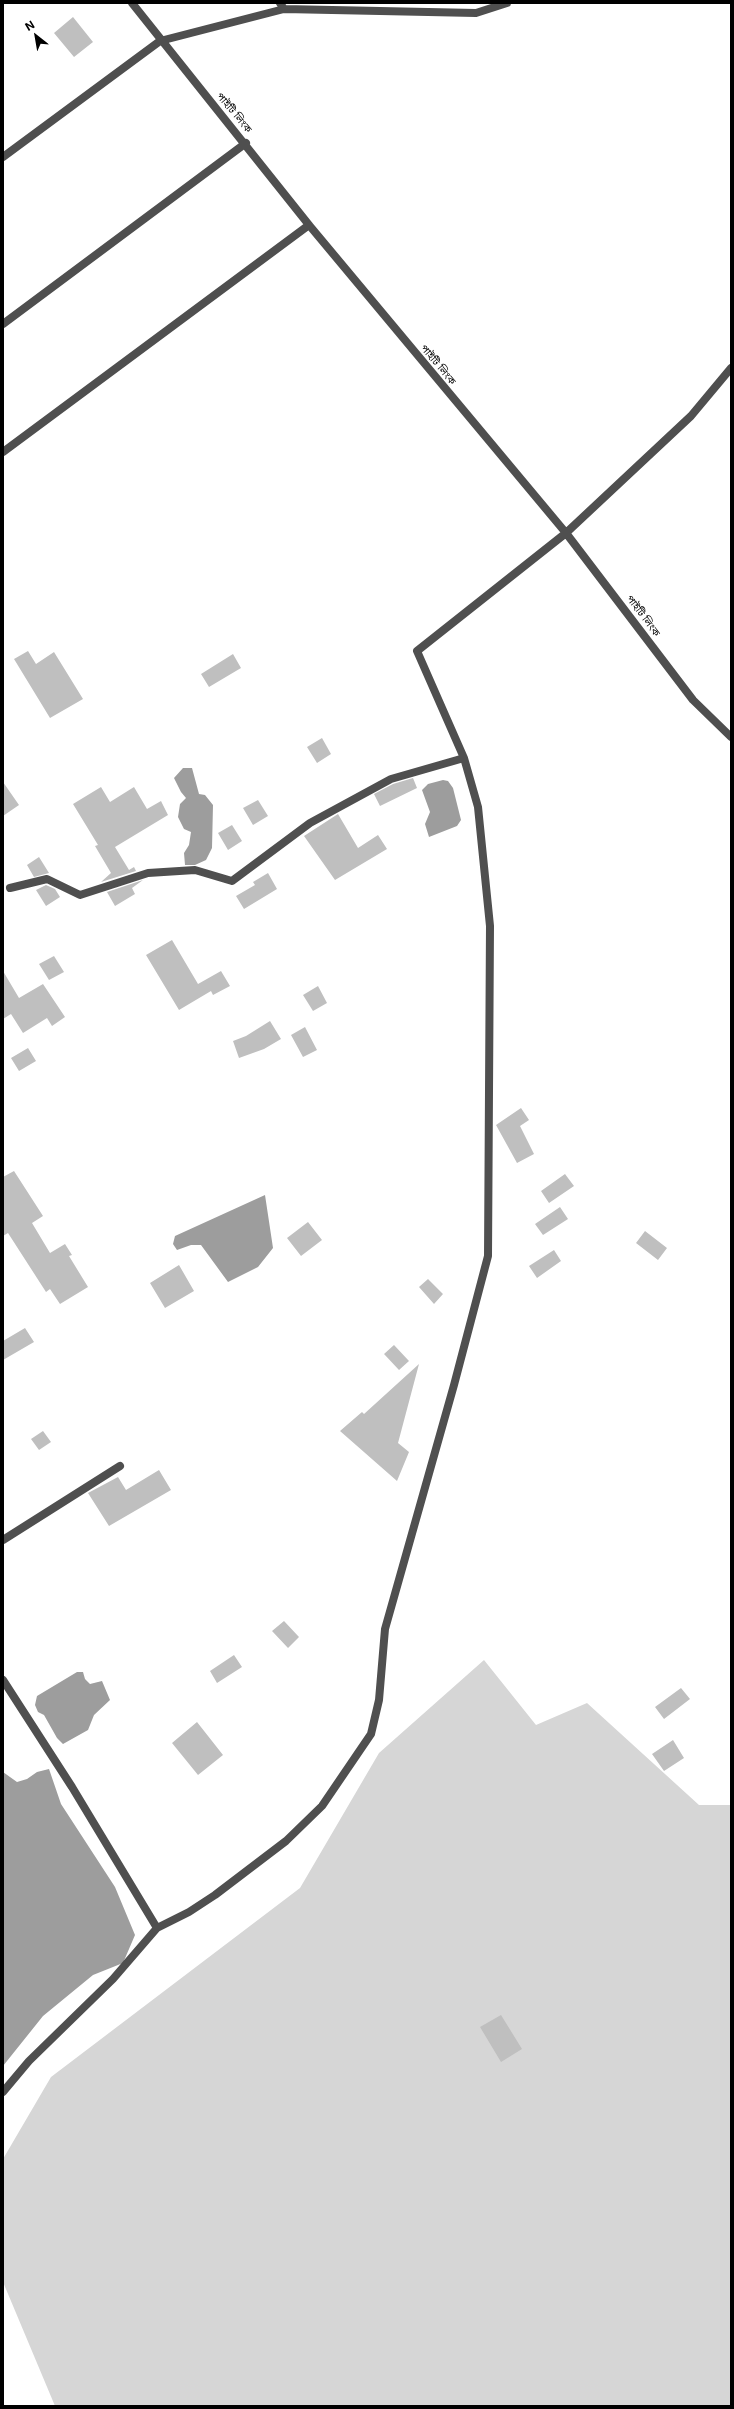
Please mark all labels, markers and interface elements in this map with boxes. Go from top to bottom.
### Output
north arrow [16,16,56,56]
text: N [23,18,37,34]
street label: পাইটি লিংক [214,91,254,135]
street label: পাইটি লিংক [418,343,458,387]
street label: পাইটি লিংক [624,593,662,639]

